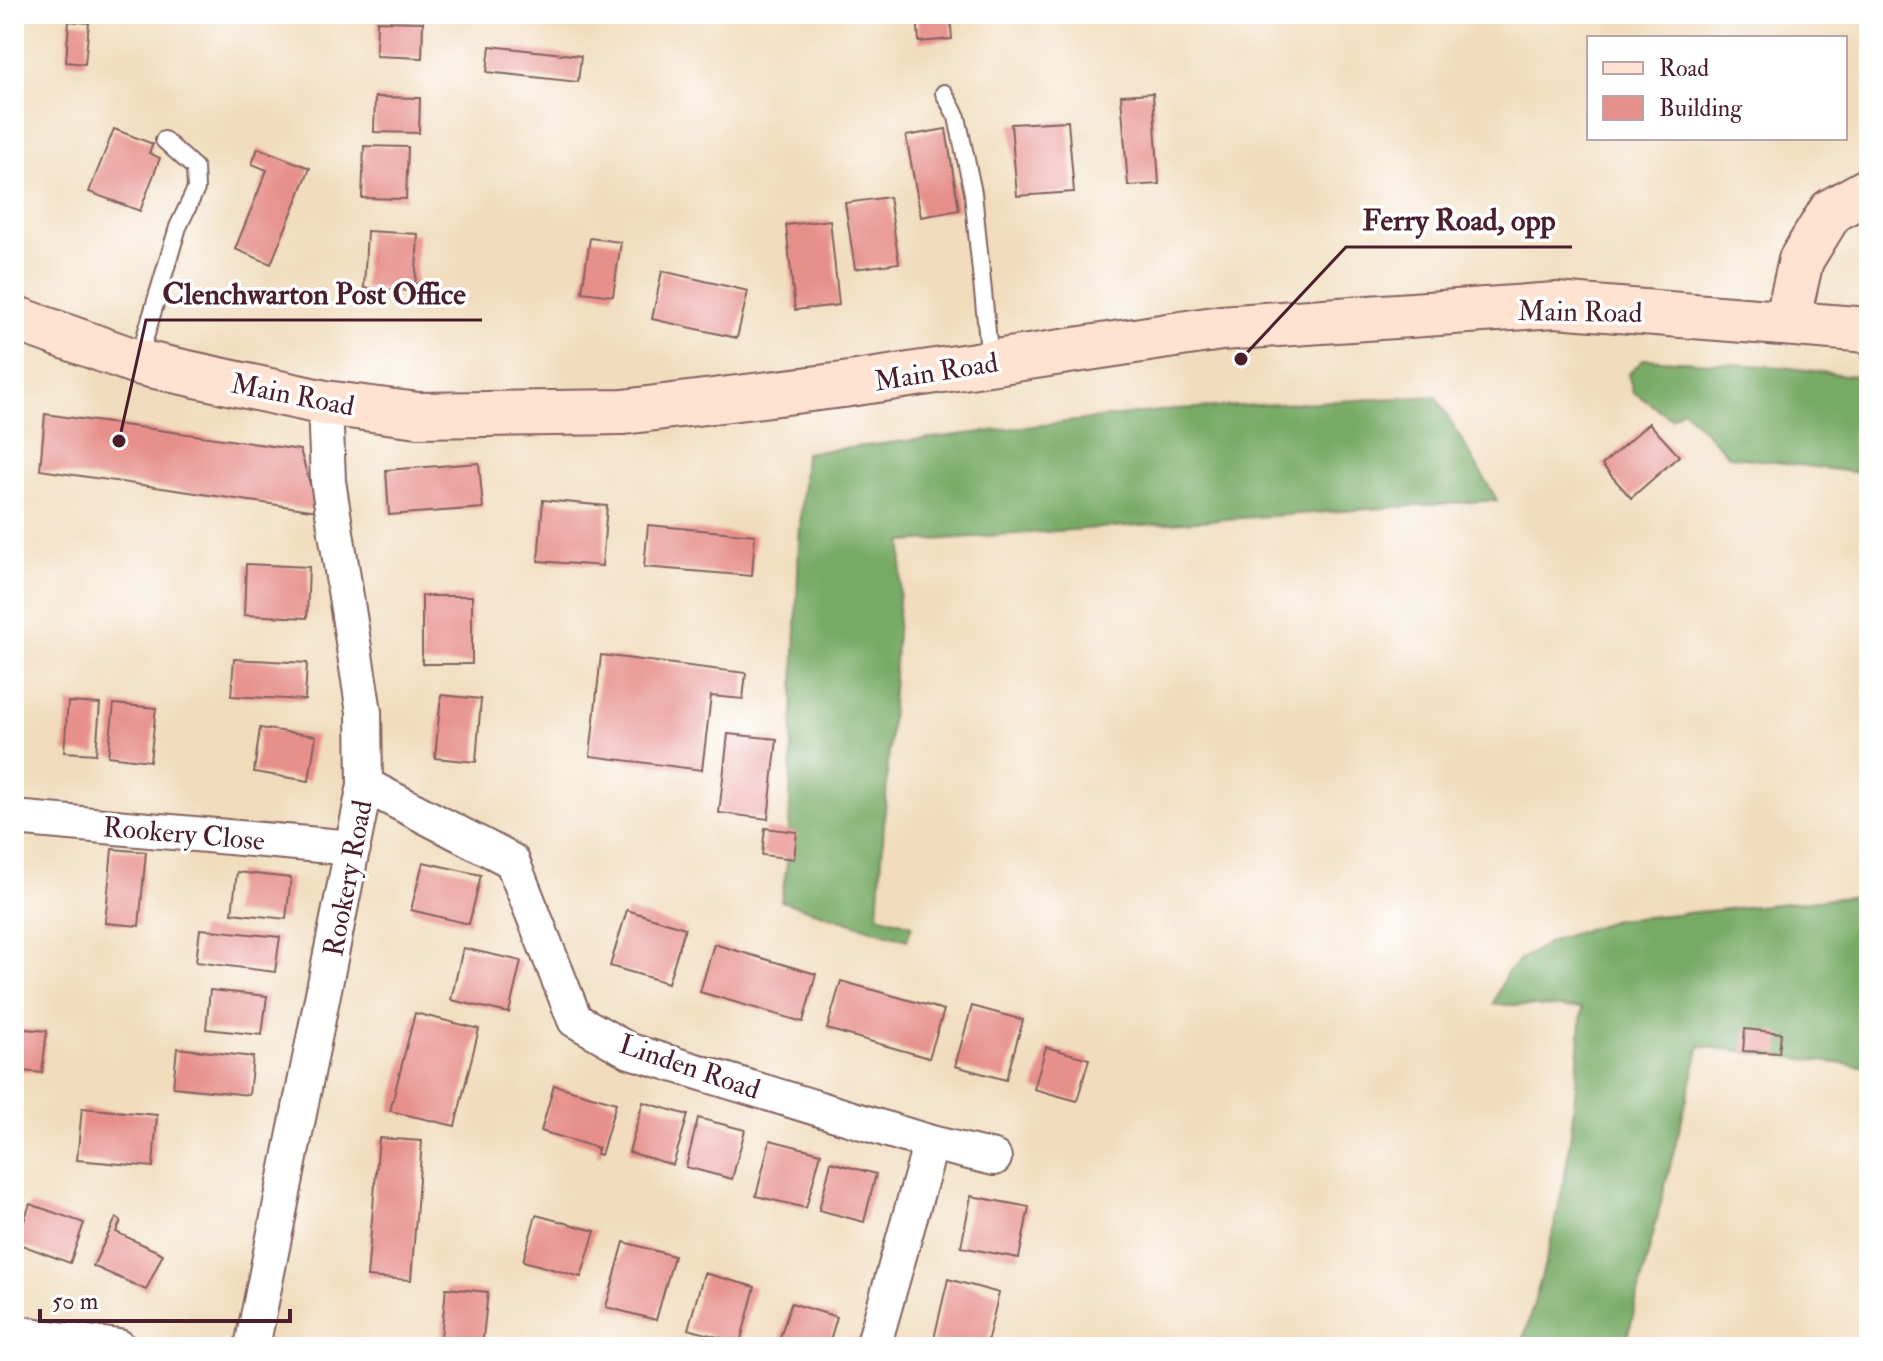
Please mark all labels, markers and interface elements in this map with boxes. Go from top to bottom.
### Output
legend [1587,36,1847,140]
text: Road [1659,53,1709,84]
text: Building [1659,93,1743,124]
callout: Ferry Road, opp [1346,193,1572,247]
text: Ferry Road, opp [1362,202,1556,239]
callout: Clenchwarton Post Office [146,266,482,320]
text: Clenchwarton Post Office [162,276,466,313]
street label: Main Road [1517,294,1643,331]
street label: Main Road [872,345,1001,400]
street label: Main Road [228,366,357,425]
street label: Rookery Road [316,797,381,959]
street label: Rookery Close [102,810,267,859]
street label: Linden Road [615,1027,765,1108]
scale bar [40,1273,290,1323]
text: 50 m [52,1286,99,1317]

